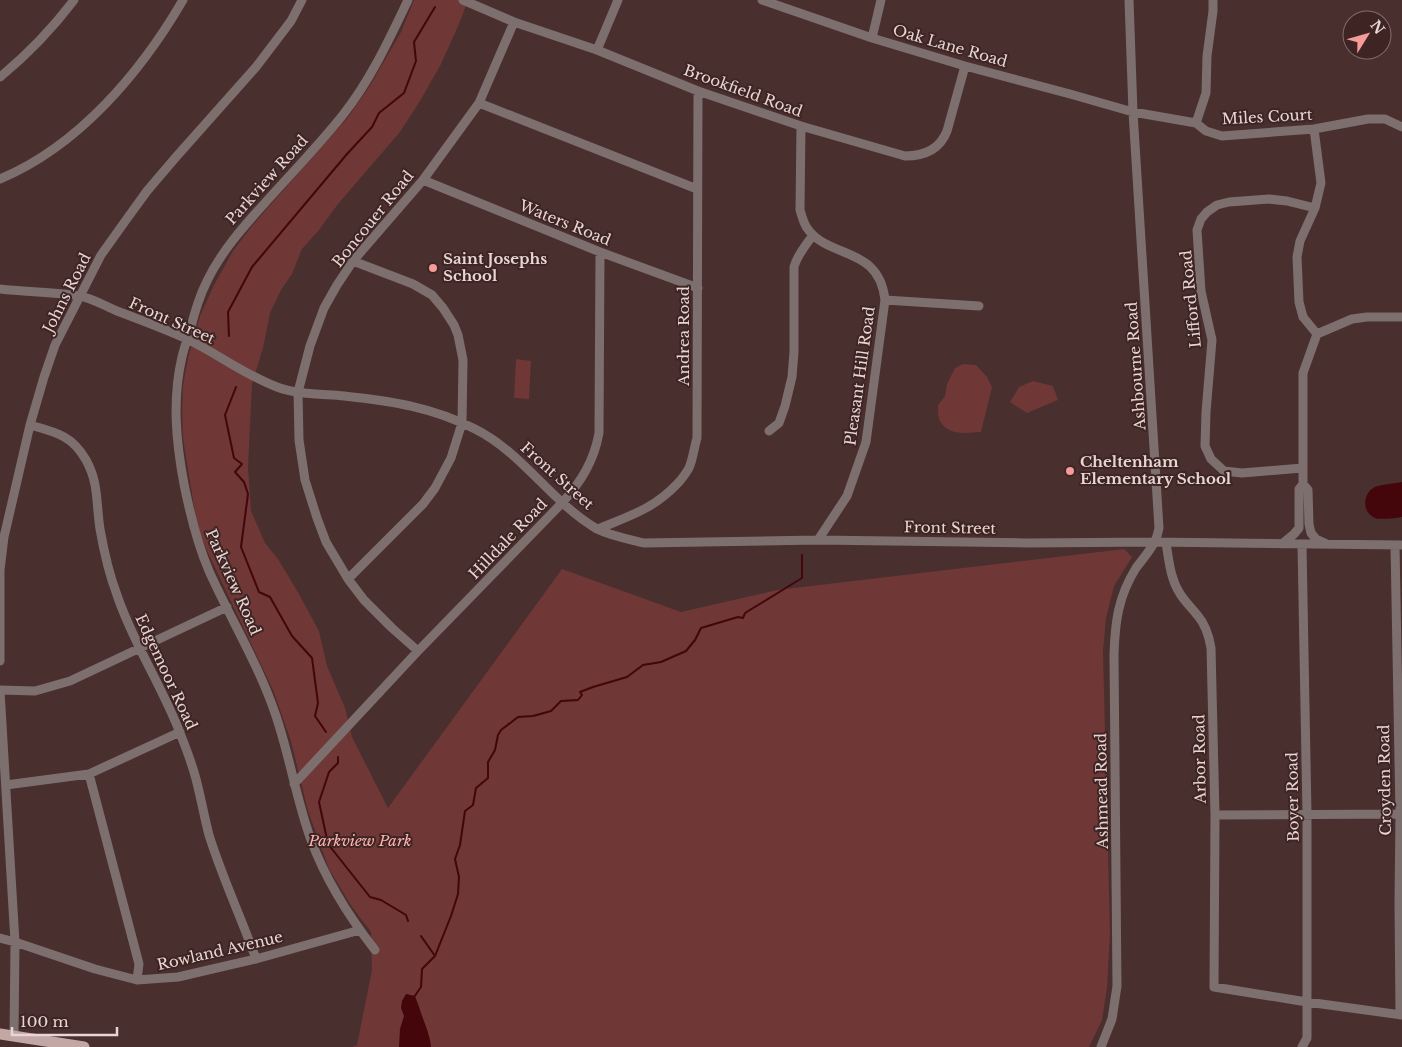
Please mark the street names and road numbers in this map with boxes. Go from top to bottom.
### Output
street label: Oak Lane Road [891,20,1010,71]
street label: Brookfield Road [681,60,805,121]
street label: Miles Court [1221,105,1313,128]
street label: Parkview Road [221,131,312,228]
street label: Boncouer Road [328,166,417,271]
street label: Waters Road [516,195,614,250]
street label: Lifford Road [1176,249,1205,349]
street label: Johns Road [37,250,95,338]
street label: Andrea Road [674,286,693,387]
street label: Front Street [126,293,218,348]
street label: Ashbourne Road [1122,301,1150,432]
street label: Pleasant Hill Road [840,305,879,447]
street label: Front Street [517,438,598,514]
street label: Hilldale Road [464,494,551,583]
street label: Front Street [904,517,997,538]
street label: Parkview Road [202,526,265,638]
street label: Edgemoor Road [131,611,202,733]
street label: Arbor Road [1189,714,1210,805]
street label: Croyden Road [1374,724,1395,836]
street label: Ashmead Road [1091,733,1112,850]
street label: Boyer Road [1282,752,1303,842]
street label: Rowland Avenue [155,927,285,974]

